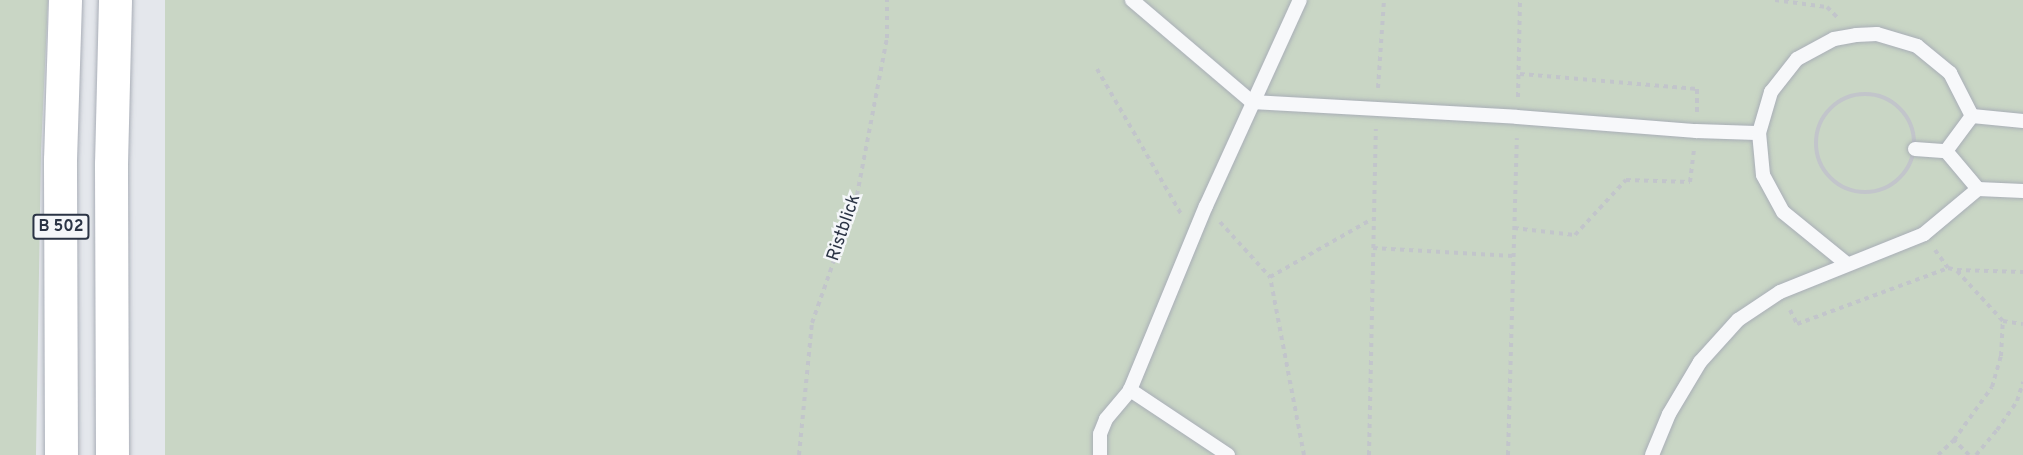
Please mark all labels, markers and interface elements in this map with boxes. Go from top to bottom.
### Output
street label: Ristblick [824,192,866,264]
road number: B 502 [31,214,91,240]

